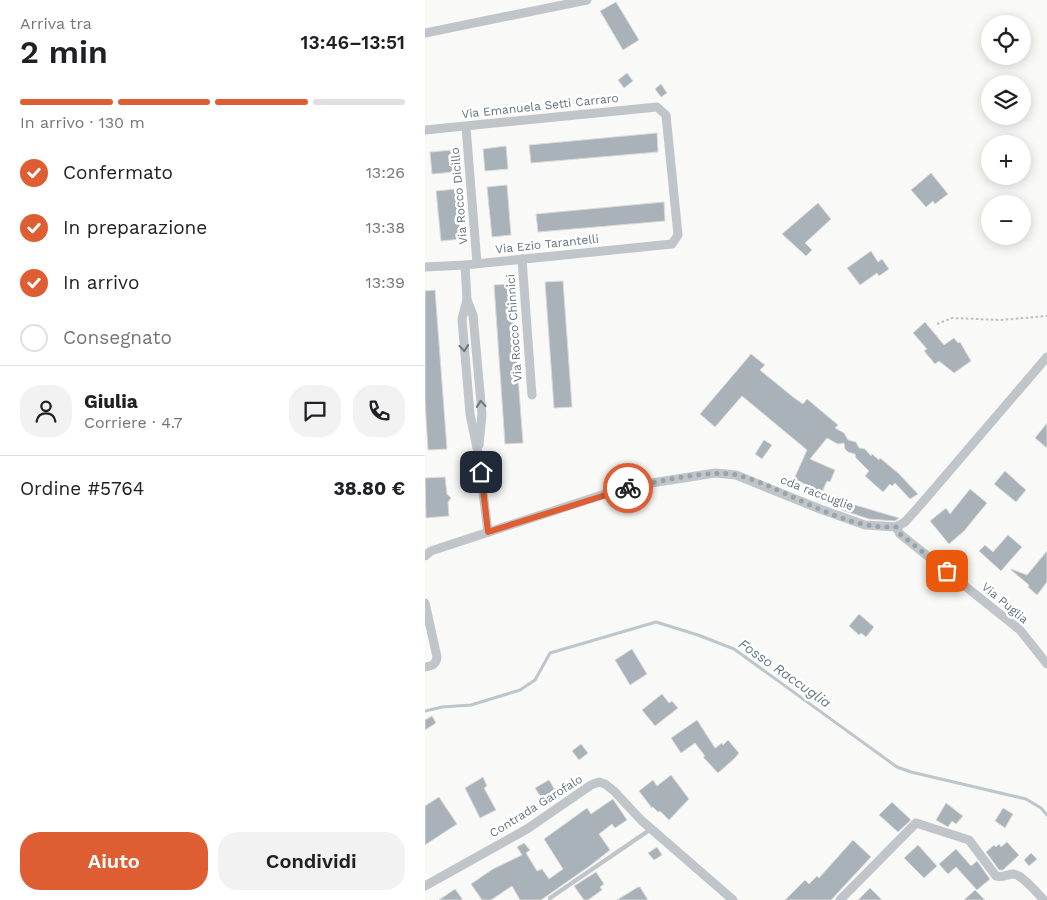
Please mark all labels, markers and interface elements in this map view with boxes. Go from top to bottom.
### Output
text: Arriva tra [20,14,92,33]
map controls [981,15,1031,245]
button: locate [981,15,1031,65]
text: 13:46–13:51 [301,31,405,54]
text: 2 min [20,33,108,71]
button: layers [981,75,1031,125]
street label: Via Emanuela Setti Carraro [461,91,619,121]
text: In arrivo · 130 m [20,113,145,132]
button: + [981,135,1031,185]
street label: Via Rocco Dicillo [448,147,470,245]
icon: check [20,159,48,187]
text: Confermato [63,161,173,184]
text: 13:26 [366,163,405,182]
button: − [981,195,1031,245]
icon: check [20,214,48,242]
text: In preparazione [63,216,207,239]
text: 13:38 [366,218,405,237]
street label: Via Ezio Tarantelli [495,232,599,256]
icon: check [20,269,48,297]
text: In arrivo [63,271,139,294]
text: 13:39 [365,273,405,292]
street label: Via Rocco Chinnici [503,274,525,382]
text: Consegnato [63,326,172,349]
one-way arrow [459,344,470,352]
button: person [20,385,72,437]
button: chat [289,385,341,437]
button: phone [353,385,405,437]
text: Giulia [84,390,138,413]
one-way arrow [476,400,487,408]
text: Corriere · 4.7 [84,413,183,432]
pin [460,451,502,493]
icon: home [467,458,495,486]
courier [603,463,653,513]
street label: cda raccuglie [778,473,856,513]
icon: bike [614,474,642,502]
text: Ordine #5764 [20,477,144,500]
text: 38.80 € [333,477,405,500]
pin [926,550,968,592]
icon: bag [933,557,961,585]
street label: Via Puglia [979,580,1031,627]
water label: Fosso Raccuglia [736,635,834,711]
street label: Contrada Garofalo [487,772,585,840]
button: Aiuto [20,832,208,890]
button: Condividi [218,832,405,890]

